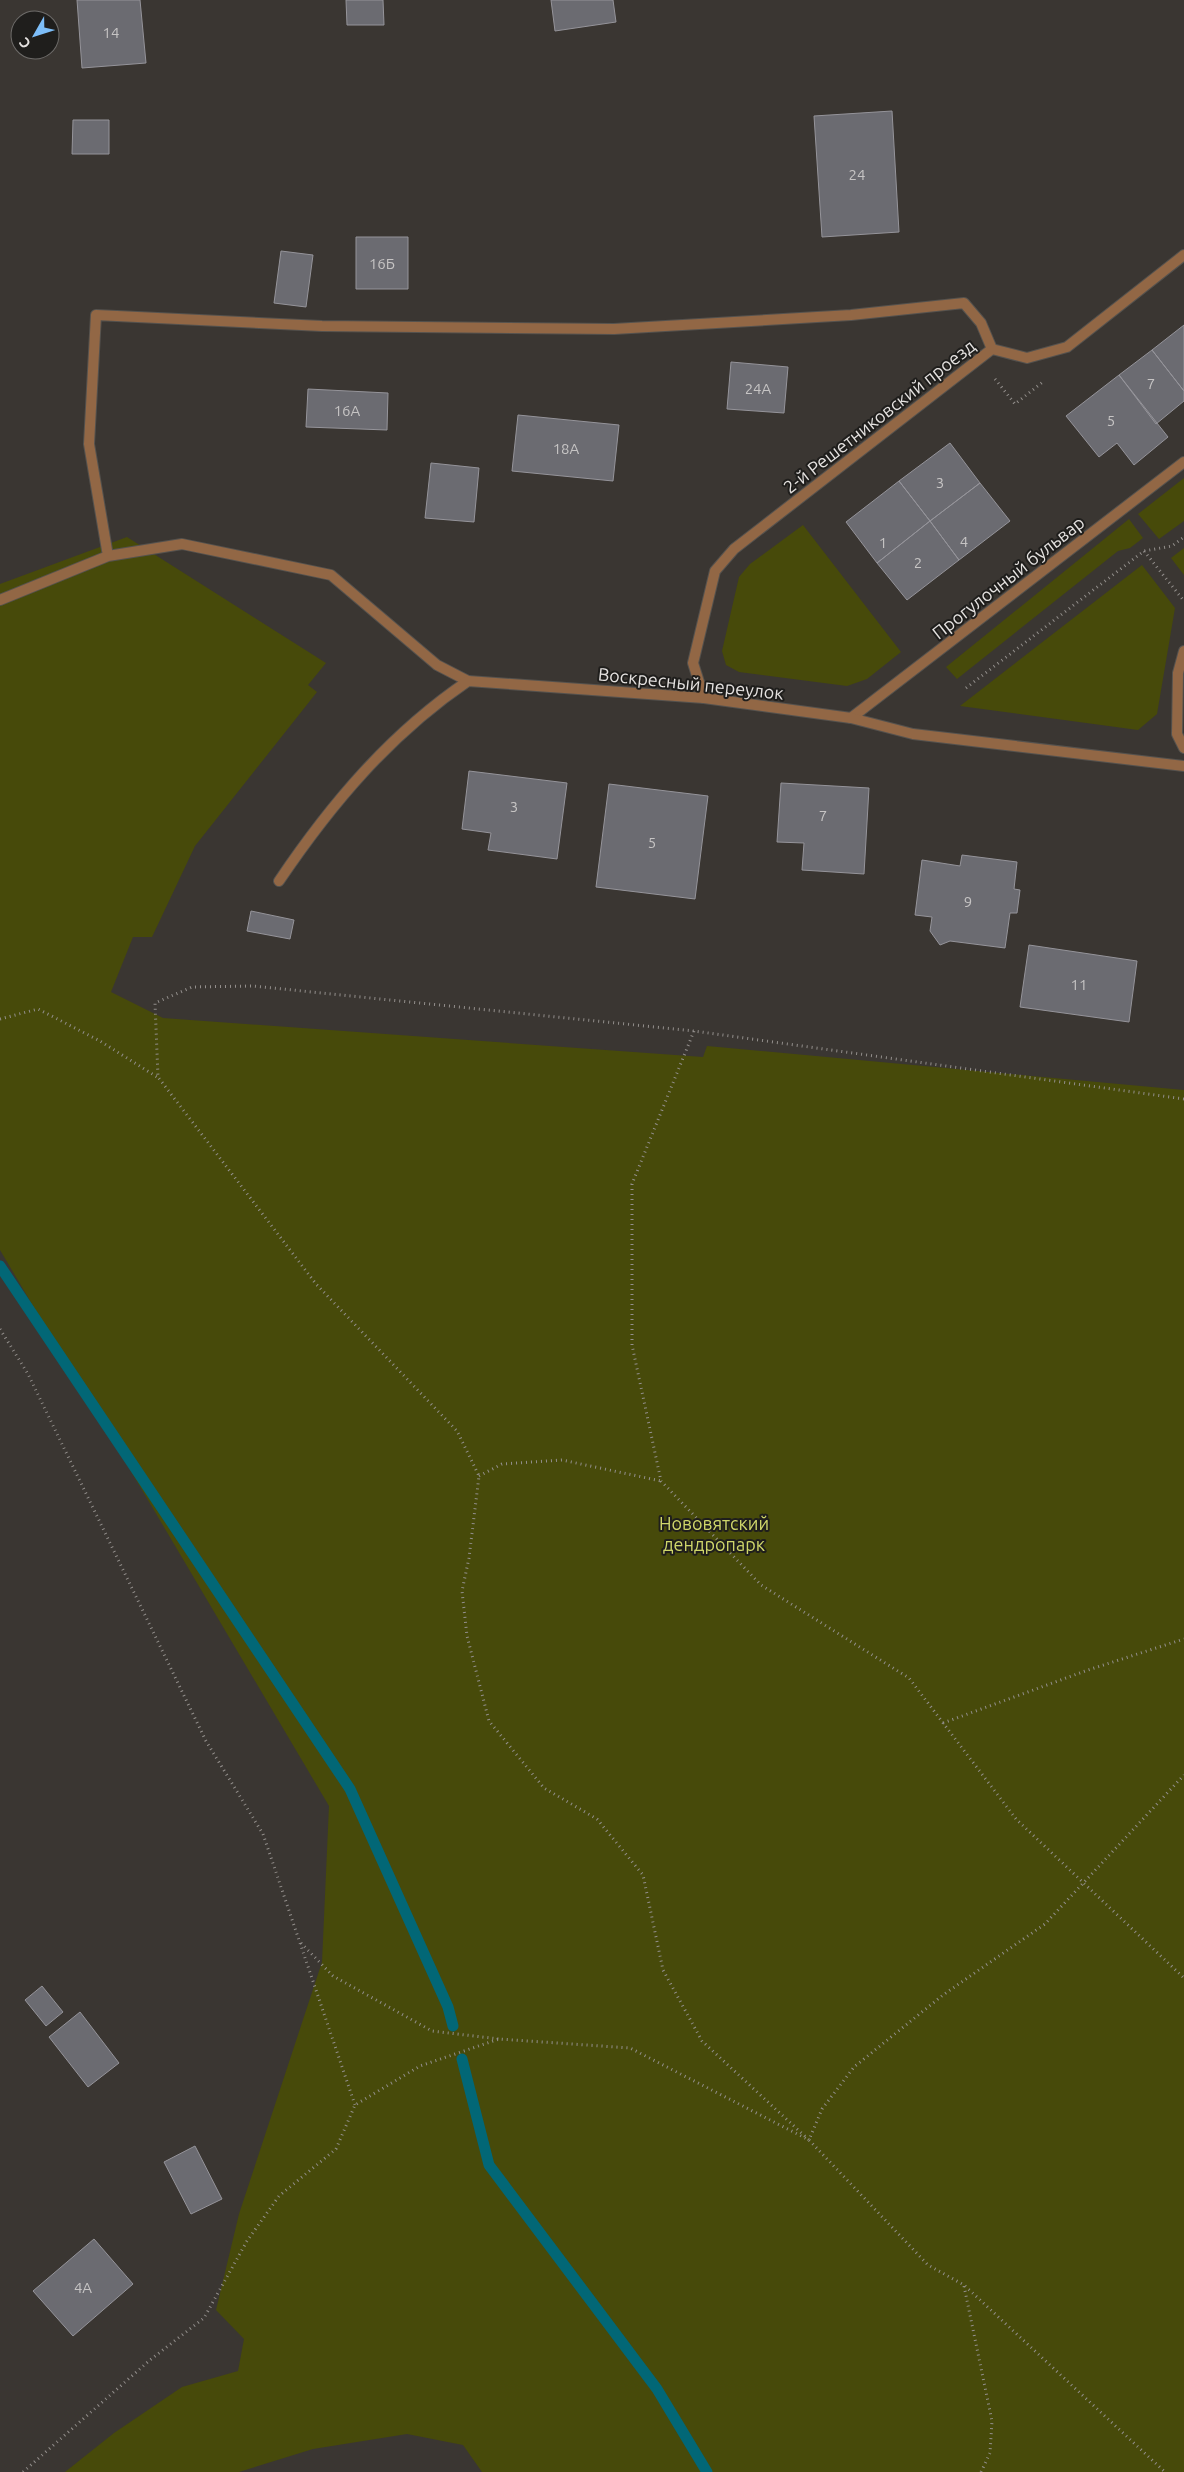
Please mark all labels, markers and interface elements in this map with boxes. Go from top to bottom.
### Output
north arrow [10,10,60,60]
house number: 14 [103,24,119,41]
text: С [16,35,34,52]
house number: 24 [849,166,865,183]
house number: 16Б [369,255,395,272]
street label: 2-й Решетниковский проезд [779,335,979,497]
house number: 7 [1147,375,1155,392]
house number: 24А [745,380,772,397]
house number: 16А [334,402,361,419]
house number: 5 [1107,412,1115,429]
house number: 18А [553,440,580,457]
house number: 3 [936,474,944,491]
street label: Прогулочный бульвар [928,512,1088,642]
house number: 4 [960,533,968,550]
house number: 1 [879,534,887,551]
house number: 2 [914,554,922,571]
street label: Воскресный переулок [597,663,785,703]
house number: 3 [510,798,518,815]
house number: 7 [819,807,827,824]
house number: 5 [648,834,656,851]
house number: 9 [964,893,972,910]
house number: 11 [1071,976,1087,993]
park label: Нововятский дендропарк [659,1513,769,1554]
house number: 4А [74,2279,92,2296]

